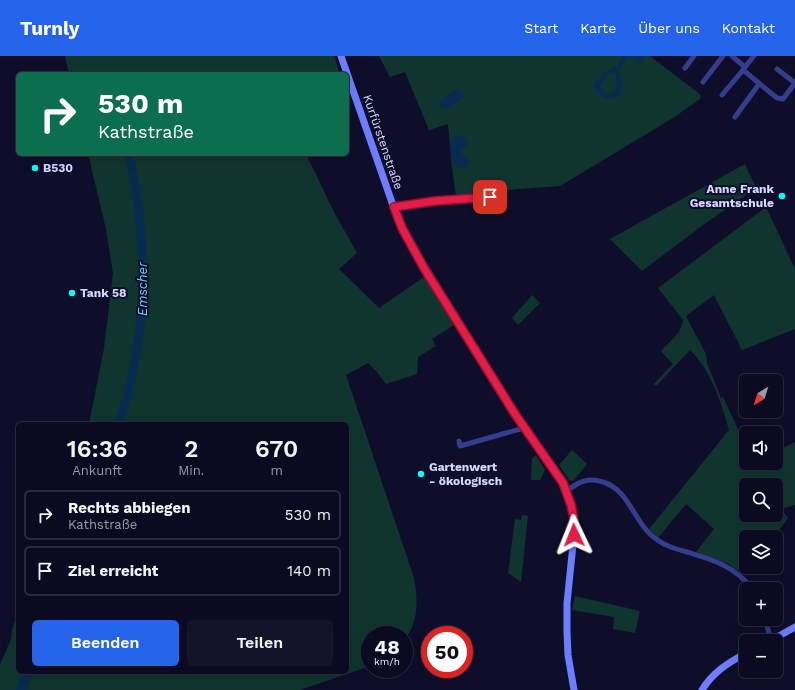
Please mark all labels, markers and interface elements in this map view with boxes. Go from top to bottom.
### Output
text: Turnly [20,17,80,40]
text: Start [524,20,558,36]
text: Karte [580,20,616,36]
text: Über uns [638,20,700,36]
text: Kontakt [722,20,775,36]
text: 530 m [98,87,183,120]
icon: right [32,88,84,140]
street label: Kurfürstenstraße [360,93,406,191]
text: Kathstraße [98,121,194,142]
place label: B530 [43,161,73,175]
marker: B530 [30,163,40,173]
pin [473,180,507,214]
place label: Anne Frank Gesamtschule [690,182,775,210]
icon: arrive [479,186,501,208]
marker: Anne Frank Gesamtschule [777,191,787,201]
water label: Emscher [135,261,150,316]
place label: Tank 58 [80,286,126,300]
marker: Tank 58 [67,288,77,298]
north arrow [739,374,783,418]
map controls [739,374,783,678]
button: sound [739,426,783,470]
text: 16:36 [67,435,128,463]
text: 2 [184,435,198,463]
text: 670 [255,435,298,463]
place label: Gartenwert - ökologisch [429,460,502,488]
text: Ankunft [72,463,122,478]
text: Min. [178,463,204,478]
text: m [270,463,283,478]
marker: Gartenwert - ökologisch [416,469,426,479]
button: search [739,478,783,522]
text: Rechts abbiegen [68,499,190,517]
icon: right [34,504,56,526]
text: 530 m [285,506,331,524]
position arrow [553,514,595,556]
text: Kathstraße [68,517,137,532]
button: layers [739,530,783,574]
icon: arrive [34,560,56,582]
text: Ziel erreicht [68,562,158,580]
text: 140 m [287,562,331,580]
button: + [739,582,783,626]
button: Beenden [32,620,179,666]
button: Teilen [187,620,333,666]
speed limit sign: 50 [421,626,473,678]
button: − [739,634,783,678]
text: 48 [374,635,400,659]
text: km/h [374,656,400,667]

